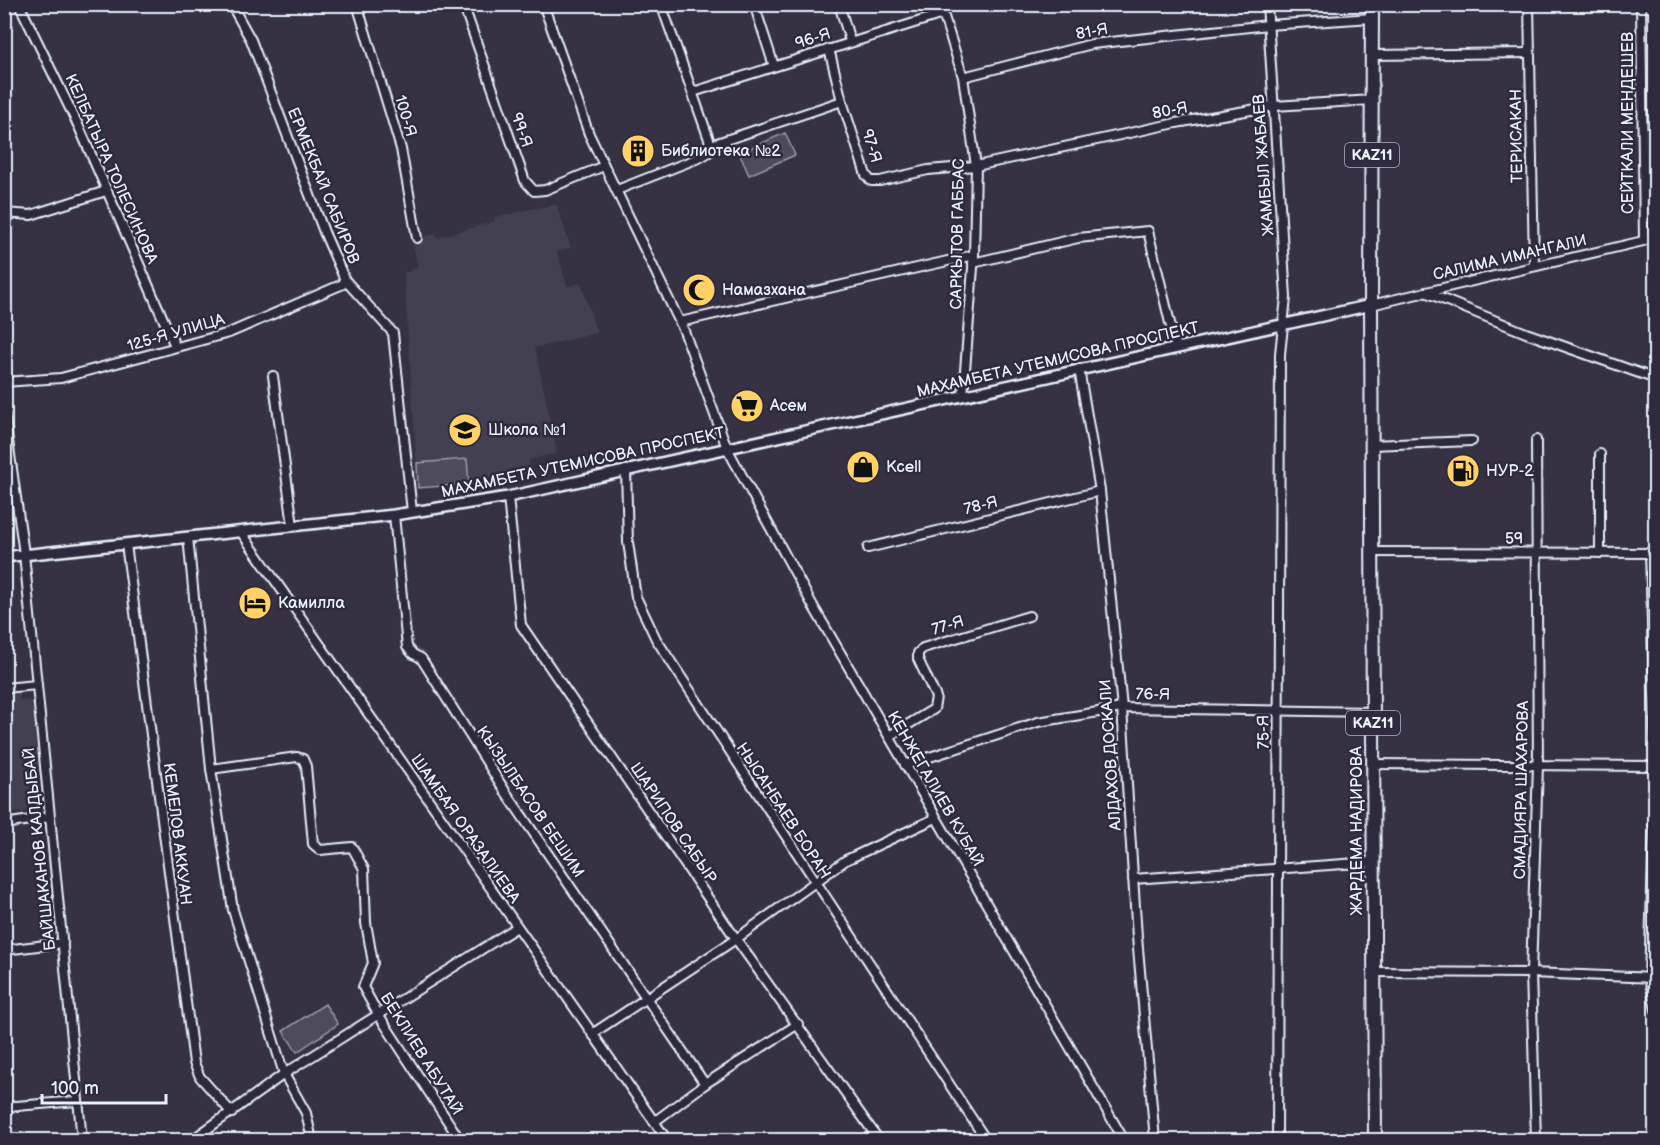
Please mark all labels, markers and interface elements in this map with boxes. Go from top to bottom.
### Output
street label: 81-Я [1074,20,1110,44]
street label: 96-Я [793,24,833,54]
street label: СЕЙТКАЛИ МЕНДЕШЕВ [1619,32,1638,214]
street label: КЕЛБАТЫРА ТОЛЕСИНОВА [60,71,162,267]
street label: ТЕРИСАКАН [1507,89,1527,183]
street label: 100-Я [390,93,420,139]
street label: ЖАМБЫЛ ЖАБАЕВ [1250,93,1278,237]
street label: 80-Я [1151,98,1189,124]
street label: ЕРМЕКБАЙ САБИРОВ [283,105,363,267]
street label: 99-Я [506,110,536,150]
street label: 97-Я [857,127,885,165]
building icon: Библиотека №2 [620,133,656,169]
place label: Библиотека №2 [661,142,781,161]
road number: KAZ11 [1345,143,1399,167]
street label: САРКЫТОВ ГАББАС [947,158,969,310]
street label: САЛИМА ИМАНГАЛИ [1431,231,1589,285]
mosque icon: Намазхана [681,272,717,308]
place label: Намазхана [722,281,807,300]
street label: 125-Я УЛИЦА [125,310,227,356]
street label: МАХАМБЕТА УТЕМИСОВА ПРОСПЕКТ [915,318,1202,402]
supermarket icon: Асем [729,388,765,424]
place label: Асем [769,397,807,416]
school or university icon: Школа №1 [447,412,483,448]
place label: Школа №1 [488,421,566,440]
street label: МАХАМБЕТА УТЕМИСОВА ПРОСПЕКТ [440,424,727,502]
shop icon: Kcell [845,449,881,485]
fuel station icon: НУР-2 [1445,453,1481,489]
place label: Kcell [886,458,921,477]
place label: НУР-2 [1486,462,1534,481]
street label: 78-Я [962,493,1000,519]
street label: 59 [1505,529,1523,549]
hotel icon: Камилла [237,585,273,621]
place label: Камилла [278,594,345,613]
street label: 77-Я [930,612,966,640]
street label: АЛДАХОВ ДОСКАЛИ [1096,679,1126,832]
street label: 76-Я [1135,685,1171,705]
street label: СМАДИЯРА ШАХАРОВА [1511,700,1533,879]
street label: КЕНЖЕГАЛИЕВ КУБАЙ [883,708,987,870]
road number: KAZ11 [1346,711,1400,735]
street label: 75-Я [1254,715,1274,749]
street label: КЫЗЫЛБАСОВ БЕШИМ [472,723,588,881]
street label: НЫСАНБАЕВ БОРАН [732,739,834,883]
street label: БАЙШАКАНОВ КАЛДЫБАЙ [20,746,60,952]
street label: ЖАРДЕМА НАДИРОВА [1348,746,1367,916]
street label: ШАМБАЯ ОРАЗАЛИЕВА [406,751,524,907]
street label: ШАРИПОВ САБЫР [626,759,720,887]
street label: КЕМЕЛОВ АККУАН [159,762,195,906]
street label: БЕКЛИЕВ АБУТАЙ [376,989,466,1119]
scale bar [42,1067,166,1105]
text: 100 m [51,1078,99,1099]

